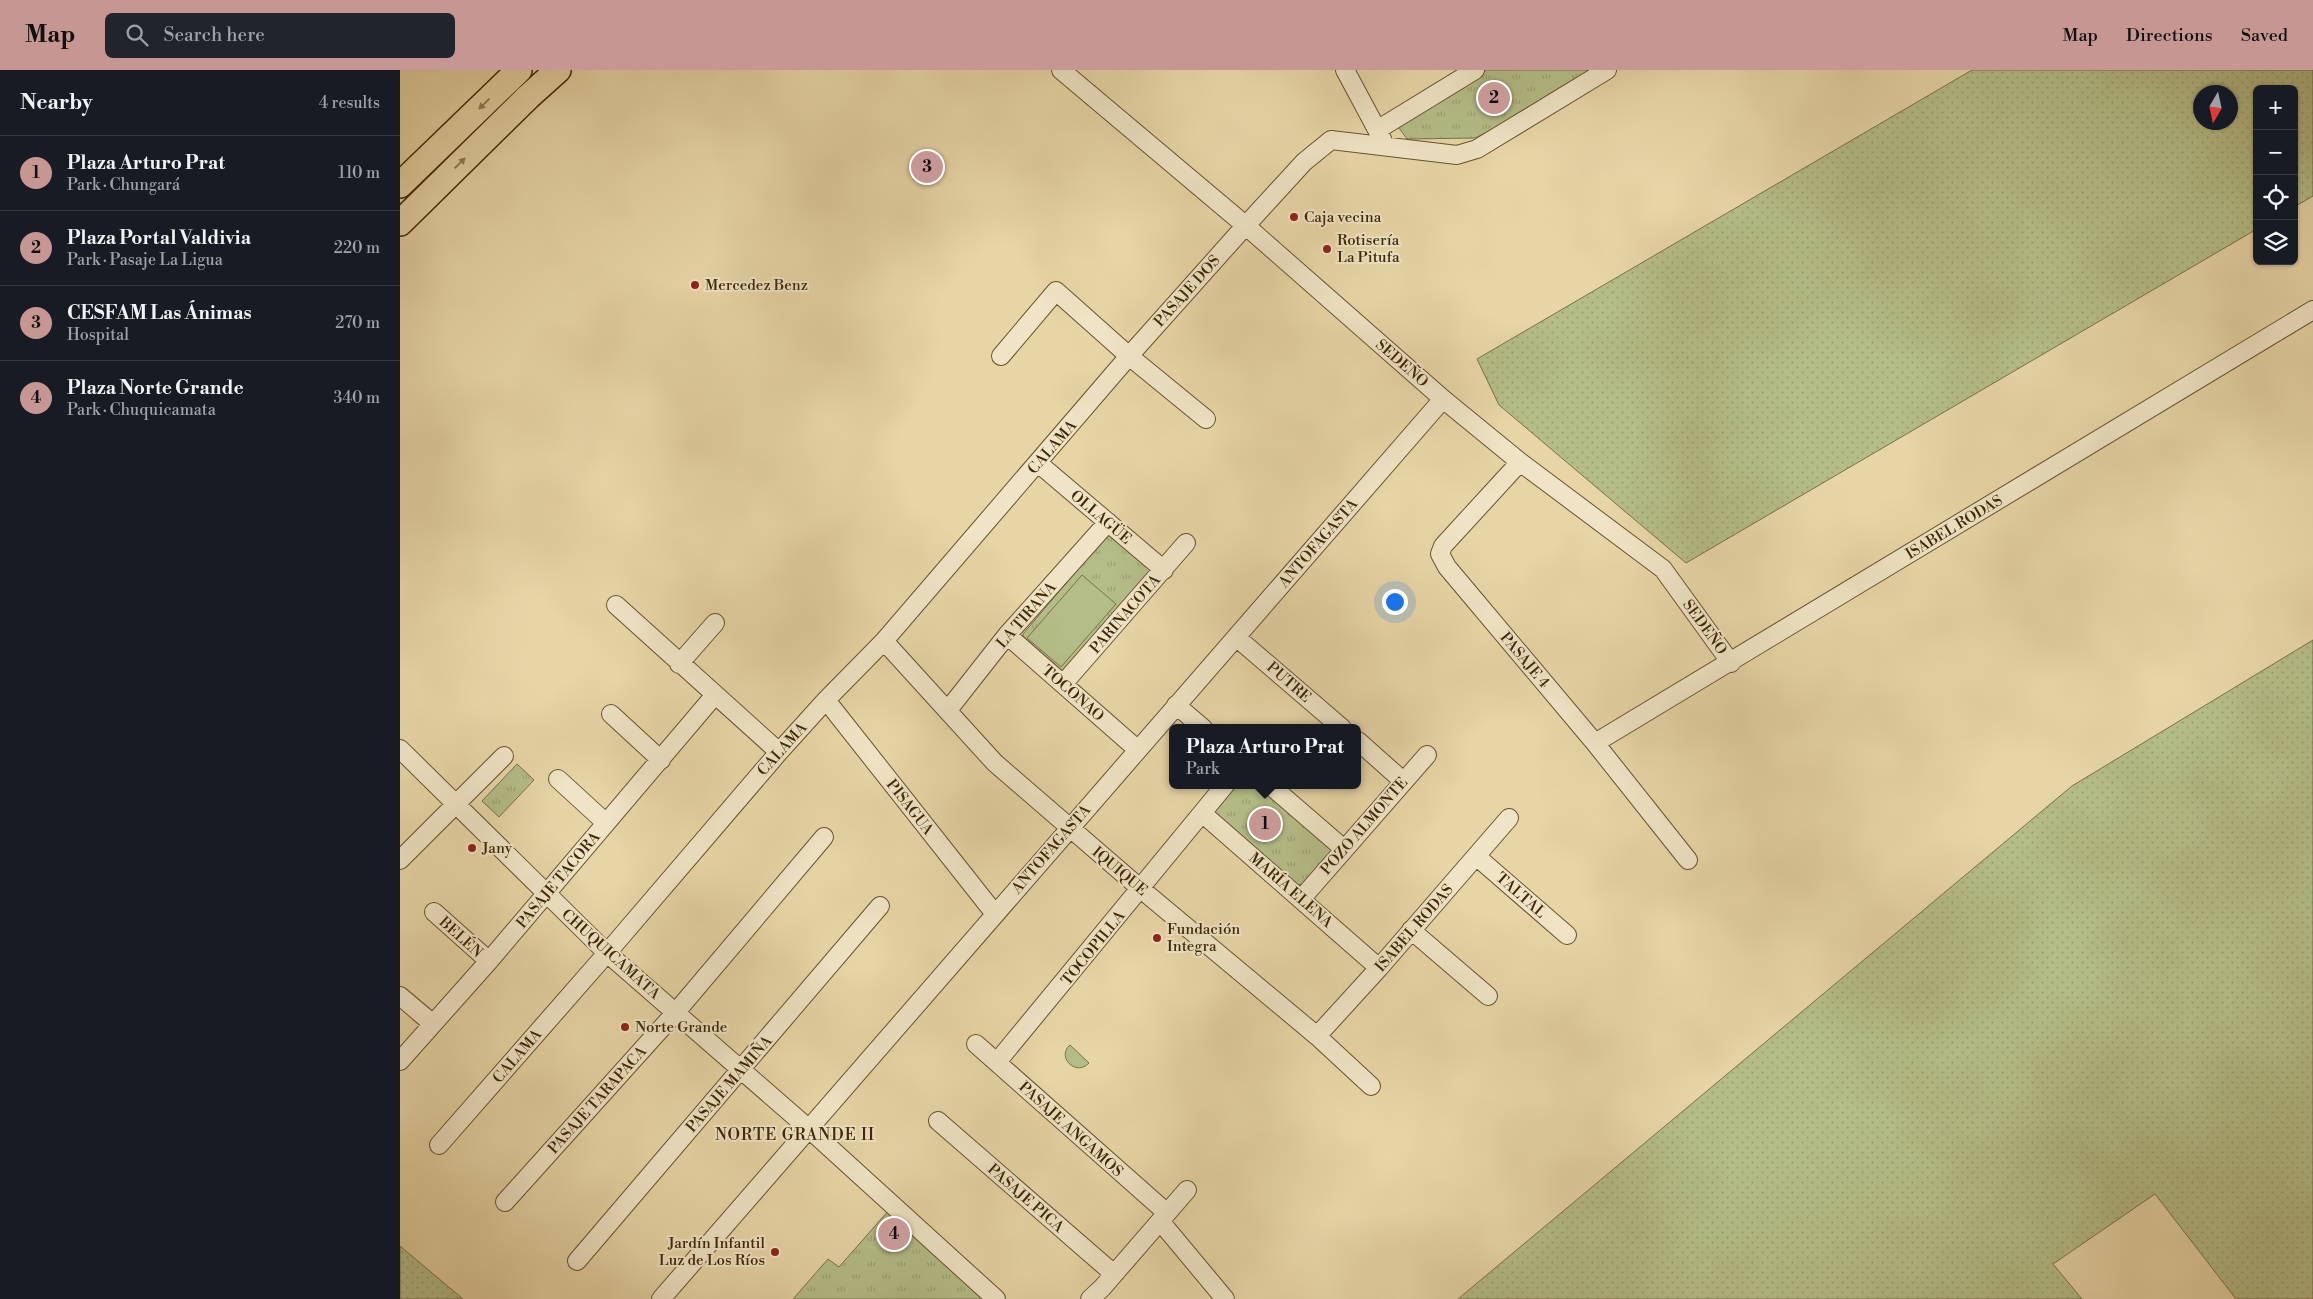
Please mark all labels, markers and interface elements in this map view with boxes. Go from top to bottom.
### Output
search box [105,13,455,58]
text: Map [25,20,75,50]
icon: search [123,21,151,49]
text: Search here [163,23,265,47]
text: Map [2062,24,2098,47]
text: Directions [2126,24,2213,47]
text: Saved [2241,24,2288,47]
pin: 2 [1478,79,1510,117]
north arrow [2193,85,2238,130]
map controls [2253,85,2298,265]
button: + [2253,85,2298,130]
text: Nearby [20,90,93,116]
text: 4 results [319,93,380,113]
one-way arrow [478,98,490,110]
button: − [2253,130,2298,175]
pin: 3 [911,148,943,186]
text: Plaza Arturo Prat [67,151,225,175]
one-way arrow [454,157,466,169]
text: 1 [32,163,40,183]
text: 110 m [338,163,380,183]
text: Park · Chungará [67,175,180,195]
button: locate [2253,175,2298,220]
place label: Caja vecina [1304,208,1382,227]
marker: Caja vecina [1288,211,1300,223]
button: layers [2253,220,2298,265]
text: Plaza Portal Valdivia [67,226,251,250]
place label: Rotisería La Pitufa [1337,231,1400,267]
text: 2 [31,238,41,258]
text: 220 m [334,238,380,258]
marker: Rotisería La Pitufa [1321,243,1333,255]
text: Park · Pasaje La Ligua [67,250,223,270]
street label: PASAJE DOS [1150,251,1225,331]
place label: Mercedez Benz [705,276,808,295]
marker: Mercedez Benz [689,279,701,291]
text: CESFAM Las Ánimas [67,301,252,325]
text: 3 [31,313,41,333]
text: 270 m [335,313,380,333]
text: Hospital [67,325,129,345]
street label: SEDEÑO [1371,335,1433,392]
text: Plaza Norte Grande [67,376,244,400]
text: 4 [31,388,41,408]
text: 340 m [333,388,380,408]
text: Park · Chuquicamata [67,400,216,420]
street label: CALAMA [1024,416,1081,478]
street label: OLLAGÜE [1066,486,1136,548]
street label: ISABEL RODAS [1902,491,2006,564]
street label: ANTOFAGASTA [1274,494,1363,592]
street label: PARINACOTA [1086,570,1165,658]
street label: LA TIRANA [992,578,1061,652]
your location [1382,589,1408,615]
street label: SEDEÑO [1678,595,1732,659]
street label: PASAJE 4 [1496,629,1554,692]
street label: PUTRE [1263,658,1315,707]
street label: TOCONAO [1038,661,1108,726]
street label: CALAMA [753,718,812,780]
popup [1169,724,1361,789]
text: Plaza Arturo Prat [1186,735,1344,759]
text: Park [1186,759,1219,779]
street label: POZO ALMONTE [1317,774,1412,879]
street label: PISAGUA [882,776,938,840]
street label: ANTOFAGASTA [1007,800,1096,898]
pin: 1 [1249,805,1281,843]
street label: PASAJE TACORA [512,828,605,933]
place label: Jany [481,839,513,858]
marker: Jany [466,842,478,854]
street label: IQUIQUE [1088,843,1151,900]
street label: MARÍA ELENA [1245,848,1338,932]
street label: TALTAL [1492,868,1550,922]
street label: ISABEL RODAS [1371,881,1458,976]
street label: CHUQUICAMATA [557,905,664,1004]
street label: TOCOPILLA [1057,906,1130,990]
street label: BELÉN [434,911,487,962]
place label: Fundación Integra [1167,920,1240,956]
marker: Fundación Integra [1151,932,1163,944]
place label: Norte Grande [635,1018,727,1037]
marker: Norte Grande [619,1021,631,1033]
street label: CALAMA [489,1025,546,1087]
street label: PASAJE MAMIÑA [681,1031,777,1137]
street label: PASAJE TARAPACA [544,1042,651,1158]
street label: PASAJE ANGAMOS [1015,1078,1127,1181]
district label: NORTE GRANDE II [715,1125,875,1145]
street label: PASAJE PICA [984,1160,1068,1237]
pin: 4 [878,1215,910,1253]
place label: Jardín Infantil Luz de Los Ríos [659,1234,766,1270]
marker: Jardín Infantil Luz de Los Ríos [769,1246,781,1258]

